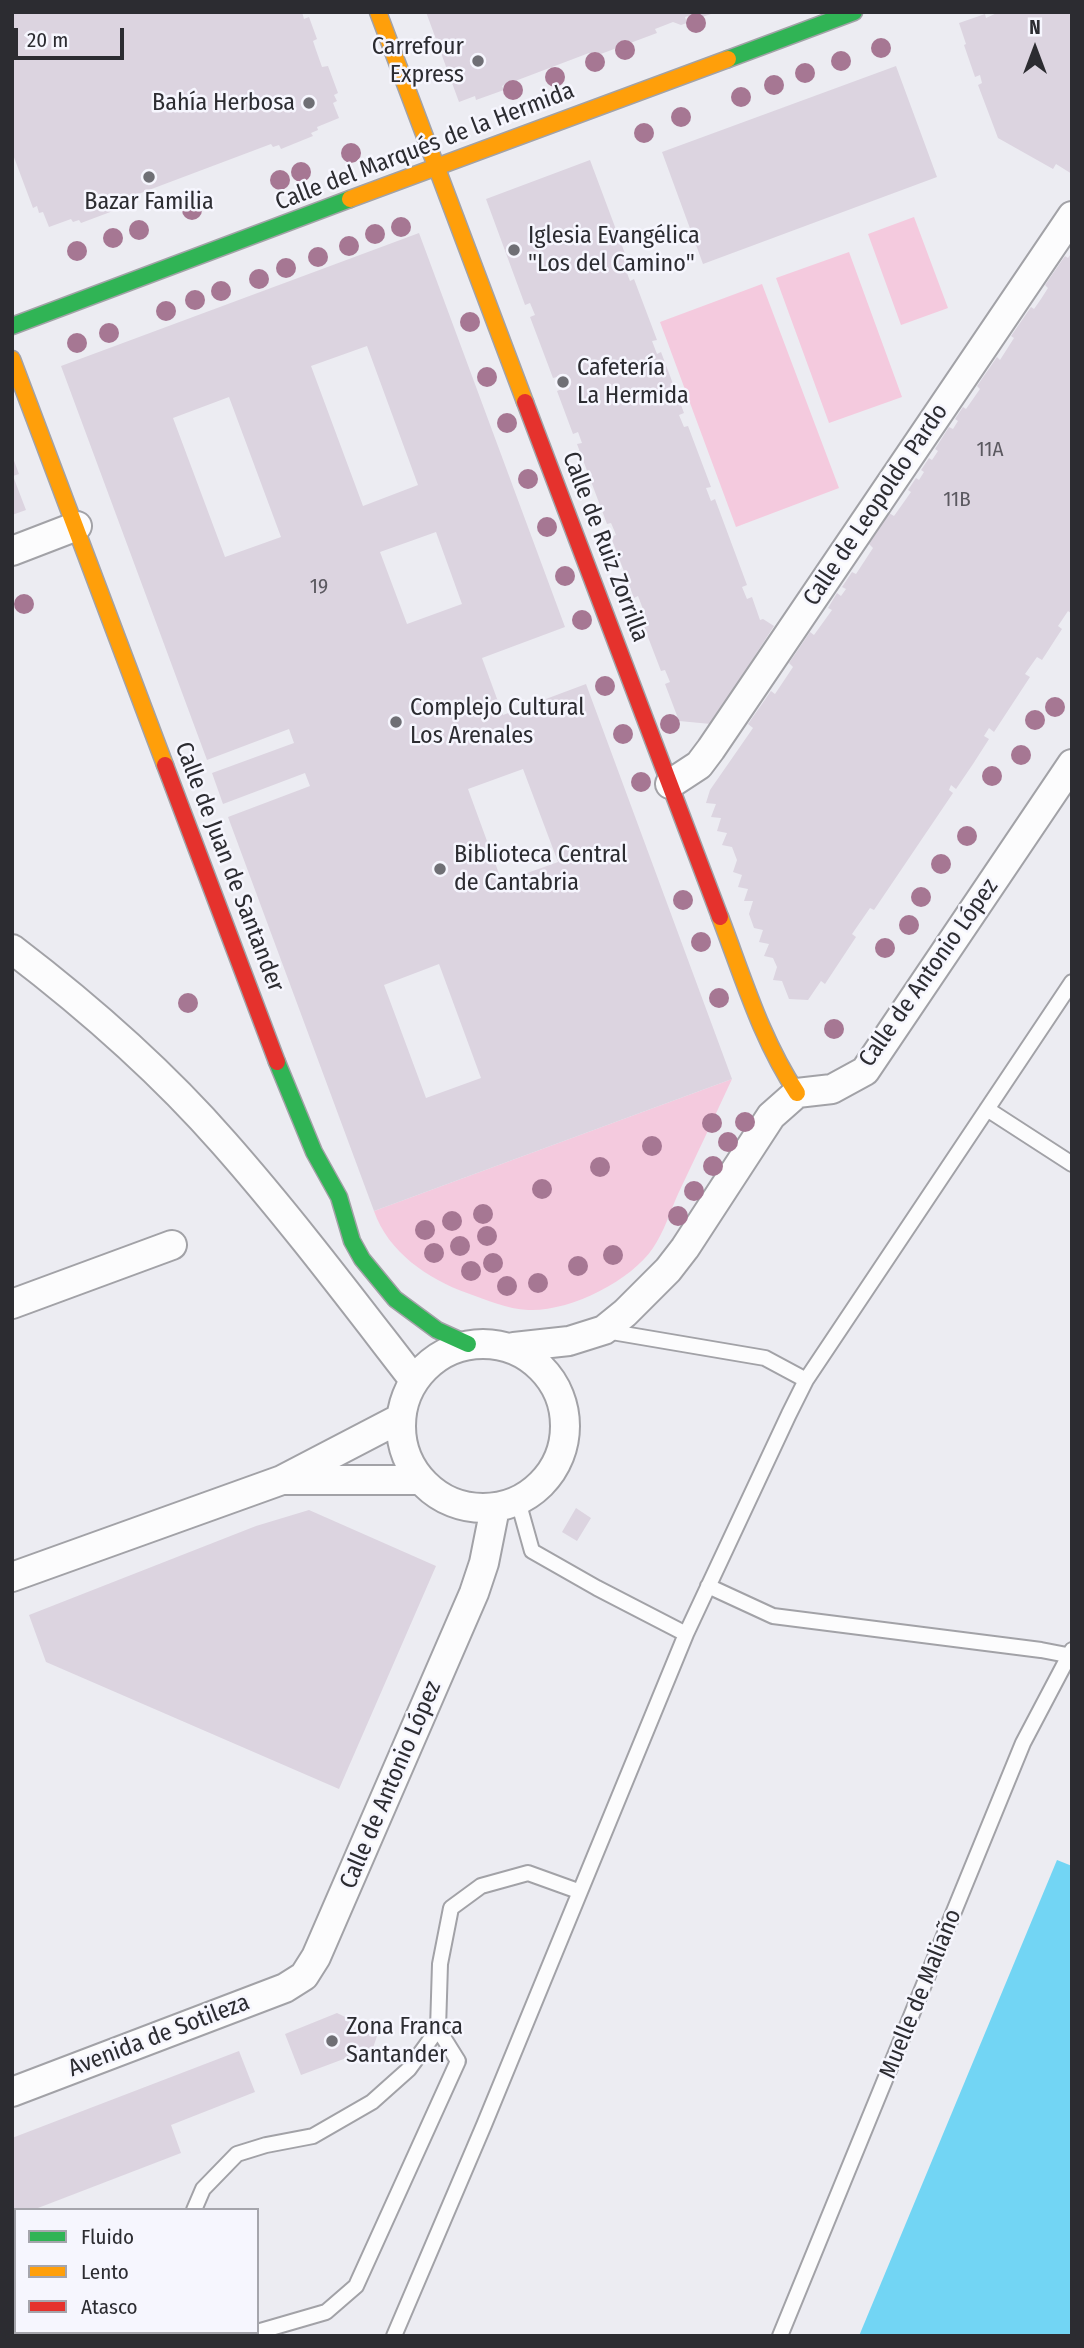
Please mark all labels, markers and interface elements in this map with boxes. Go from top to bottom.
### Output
scale bar [18,14,128,58]
north arrow [1000,14,1070,84]
text: N [1029,16,1041,39]
text: 20 m [27,27,68,53]
place label: Carrefour Express [372,33,464,89]
marker: Carrefour Express [470,53,486,69]
street label: Calle del Marqués de la Hermida [272,77,578,217]
place label: Bahía Herbosa [152,89,295,117]
marker: Bahía Herbosa [301,95,317,111]
marker: Bazar Familia [141,169,157,185]
place label: Bazar Familia [84,188,214,216]
place label: Iglesia Evangélica "Los del Camino" [528,222,700,278]
marker: Iglesia Evangélica "Los del Camino" [506,242,522,258]
place label: Cafetería La Hermida [577,354,689,410]
marker: Cafetería La Hermida [555,374,571,390]
street label: Calle de Leopoldo Pardo [798,399,954,611]
house number: 11A [976,437,1004,463]
street label: Calle de Ruiz Zorrilla [556,448,654,646]
house number: 11B [943,487,971,513]
house number: 19 [310,574,328,600]
place label: Complejo Cultural Los Arenales [410,694,585,750]
marker: Complejo Cultural Los Arenales [388,714,404,730]
street label: Calle de Juan de Santander [168,738,290,996]
place label: Biblioteca Central de Cantabria [454,841,627,897]
marker: Biblioteca Central de Cantabria [432,861,448,877]
street label: Calle de Antonio López [853,873,1005,1073]
street label: Calle de Antonio López [334,1677,448,1893]
street label: Muelle de Maliaño [874,1905,968,2083]
street label: Avenida de Sotileza [64,1988,254,2084]
place label: Zona Franca Santander [346,2013,463,2069]
marker: Zona Franca Santander [324,2033,340,2049]
legend [14,2208,259,2334]
text: Fluido [81,2224,134,2250]
text: Lento [81,2259,129,2285]
text: Atasco [81,2294,138,2320]

